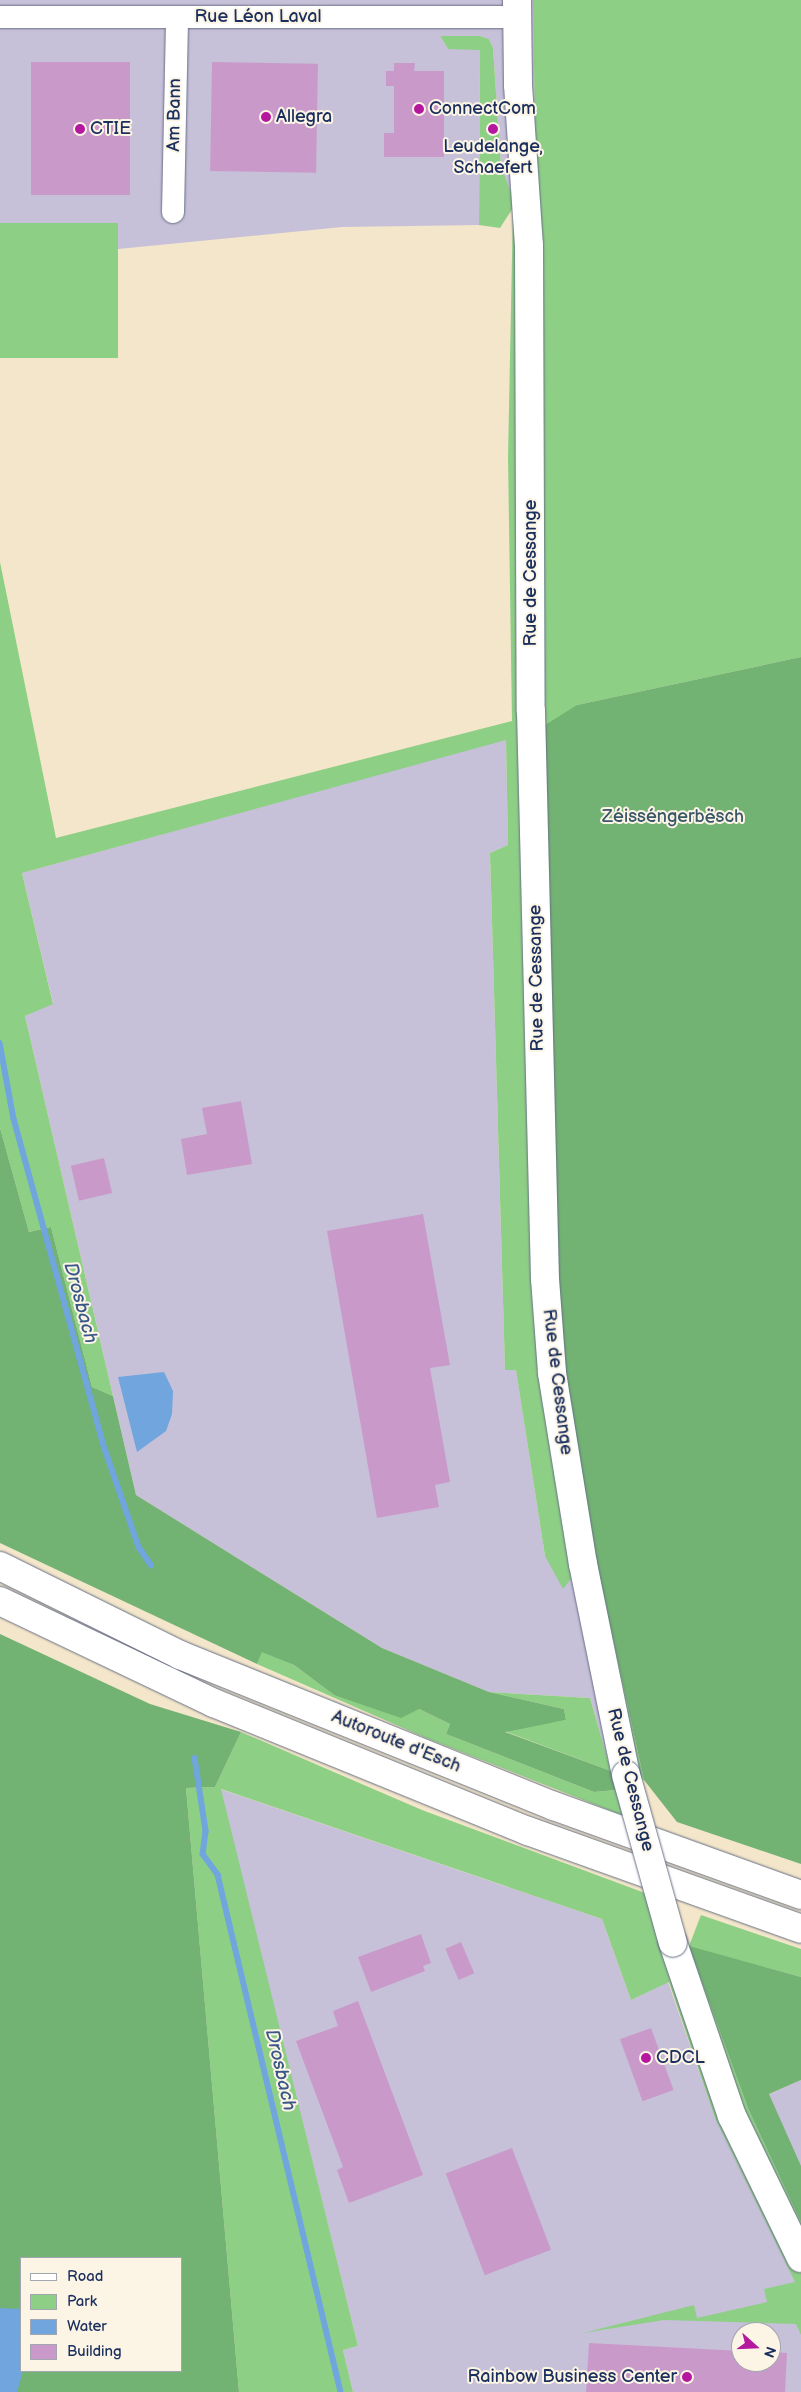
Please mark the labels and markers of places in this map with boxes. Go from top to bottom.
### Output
place label: ConnectCom [429,98,536,120]
marker: ConnectCom [413,103,425,115]
place label: Allegra [276,106,332,128]
marker: Allegra [260,111,272,123]
place label: CTIE [90,118,131,140]
marker: CTIE [74,123,86,135]
marker: Leudelange, Schaefert [487,123,499,135]
place label: Leudelange, Schaefert [443,137,543,180]
place label: CDCL [656,2047,705,2069]
marker: CDCL [640,2052,652,2064]
place label: Rainbow Business Center [468,2366,677,2388]
marker: Rainbow Business Center [681,2371,693,2383]

